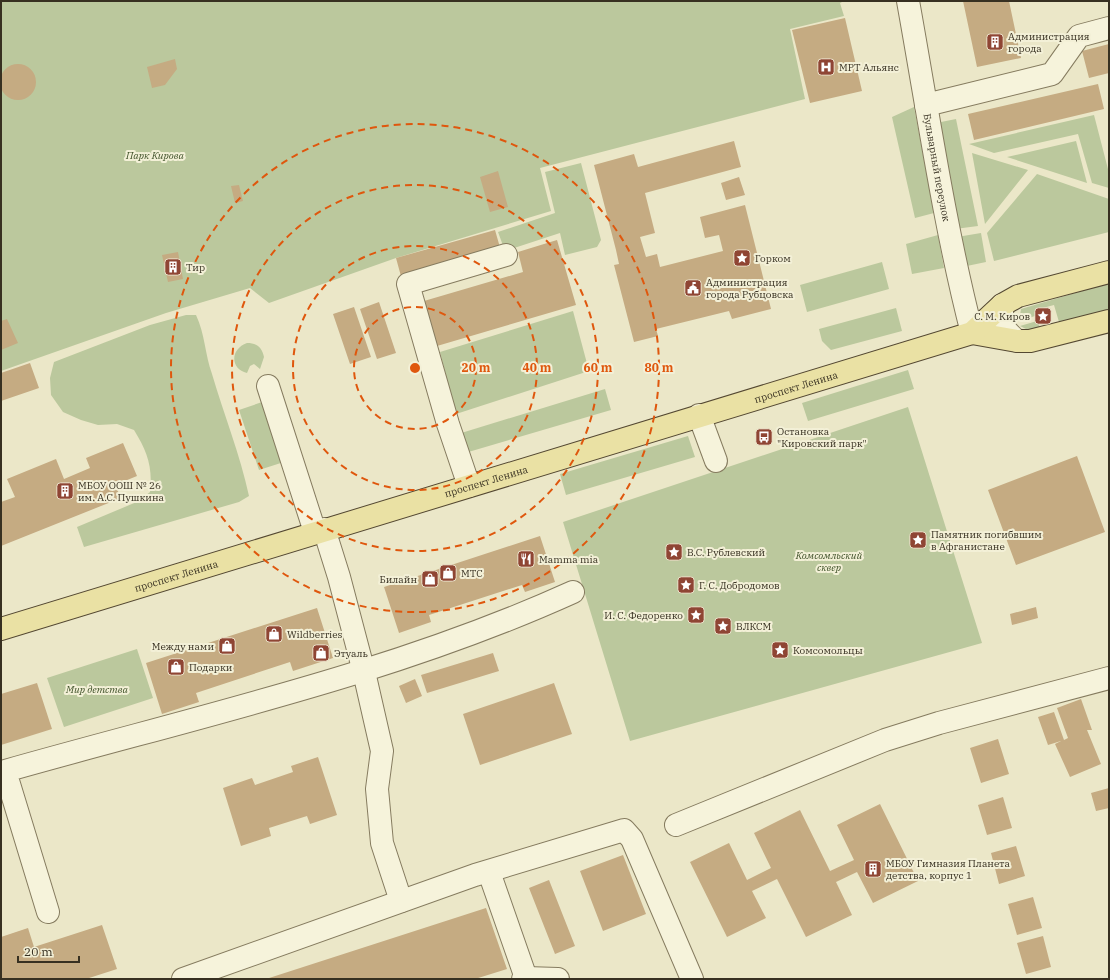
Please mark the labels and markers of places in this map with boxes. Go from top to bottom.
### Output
place label: Администрация города [1008,30,1090,55]
building icon: Администрация города [985,32,1005,52]
hospital icon: МРТ Альянс [816,57,836,77]
place label: МРТ Альянс [839,61,899,74]
place icon: Горком [732,248,752,268]
place label: Горком [755,252,791,265]
building icon: Тир [163,257,183,277]
place label: Тир [186,261,205,274]
place label: Администрация города Рубцовска [706,276,794,301]
public building icon: Администрация города Рубцовска [683,278,703,298]
place icon: С. М. Киров [1033,306,1053,326]
place label: С. М. Киров [974,310,1030,323]
centre of rings [408,361,422,375]
place label: Остановка "Кировский парк" [777,425,867,450]
bus stop icon: Остановка "Кировский парк" [754,427,774,447]
place label: МБОУ ООШ № 26 им. А.С. Пушкина [78,479,164,504]
building icon: МБОУ ООШ № 26 им. А.С. Пушкина [55,481,75,501]
place label: Памятник погибвшим в Афганистане [931,528,1042,553]
place icon: Памятник погибвшим в Афганистане [908,530,928,550]
place icon: В.С. Рублевский [664,542,684,562]
place label: В.С. Рублевский [687,546,766,559]
restaurant icon: Mamma mia [516,549,536,569]
place label: Mamma mia [539,553,599,566]
shop icon: МТС [438,563,458,583]
place label: МТС [461,567,483,580]
shop icon: Билайн [420,569,440,589]
place label: Билайн [380,573,417,586]
place icon: Г. С. Добродомов [676,575,696,595]
place label: Г. С. Добродомов [699,579,780,592]
place icon: И. С. Федоренко [686,605,706,625]
place label: И. С. Федоренко [604,609,683,622]
place icon: ВЛКСМ [713,616,733,636]
place label: ВЛКСМ [736,620,772,633]
shop icon: Wildberries [264,624,284,644]
place label: Wildberries [287,628,343,641]
shop icon: Между нами [217,636,237,656]
place label: Между нами [152,640,214,653]
place icon: Комсомольцы [770,640,790,660]
shop icon: Этуаль [311,643,331,663]
place label: Комсомольцы [793,644,863,657]
place label: Этуаль [334,647,369,660]
shop icon: Подарки [166,657,186,677]
place label: Подарки [189,661,233,674]
place label: МБОУ Гимназия Планета детства, корпус 1 [886,857,1011,882]
building icon: МБОУ Гимназия Планета детства, корпус 1 [863,859,883,879]

